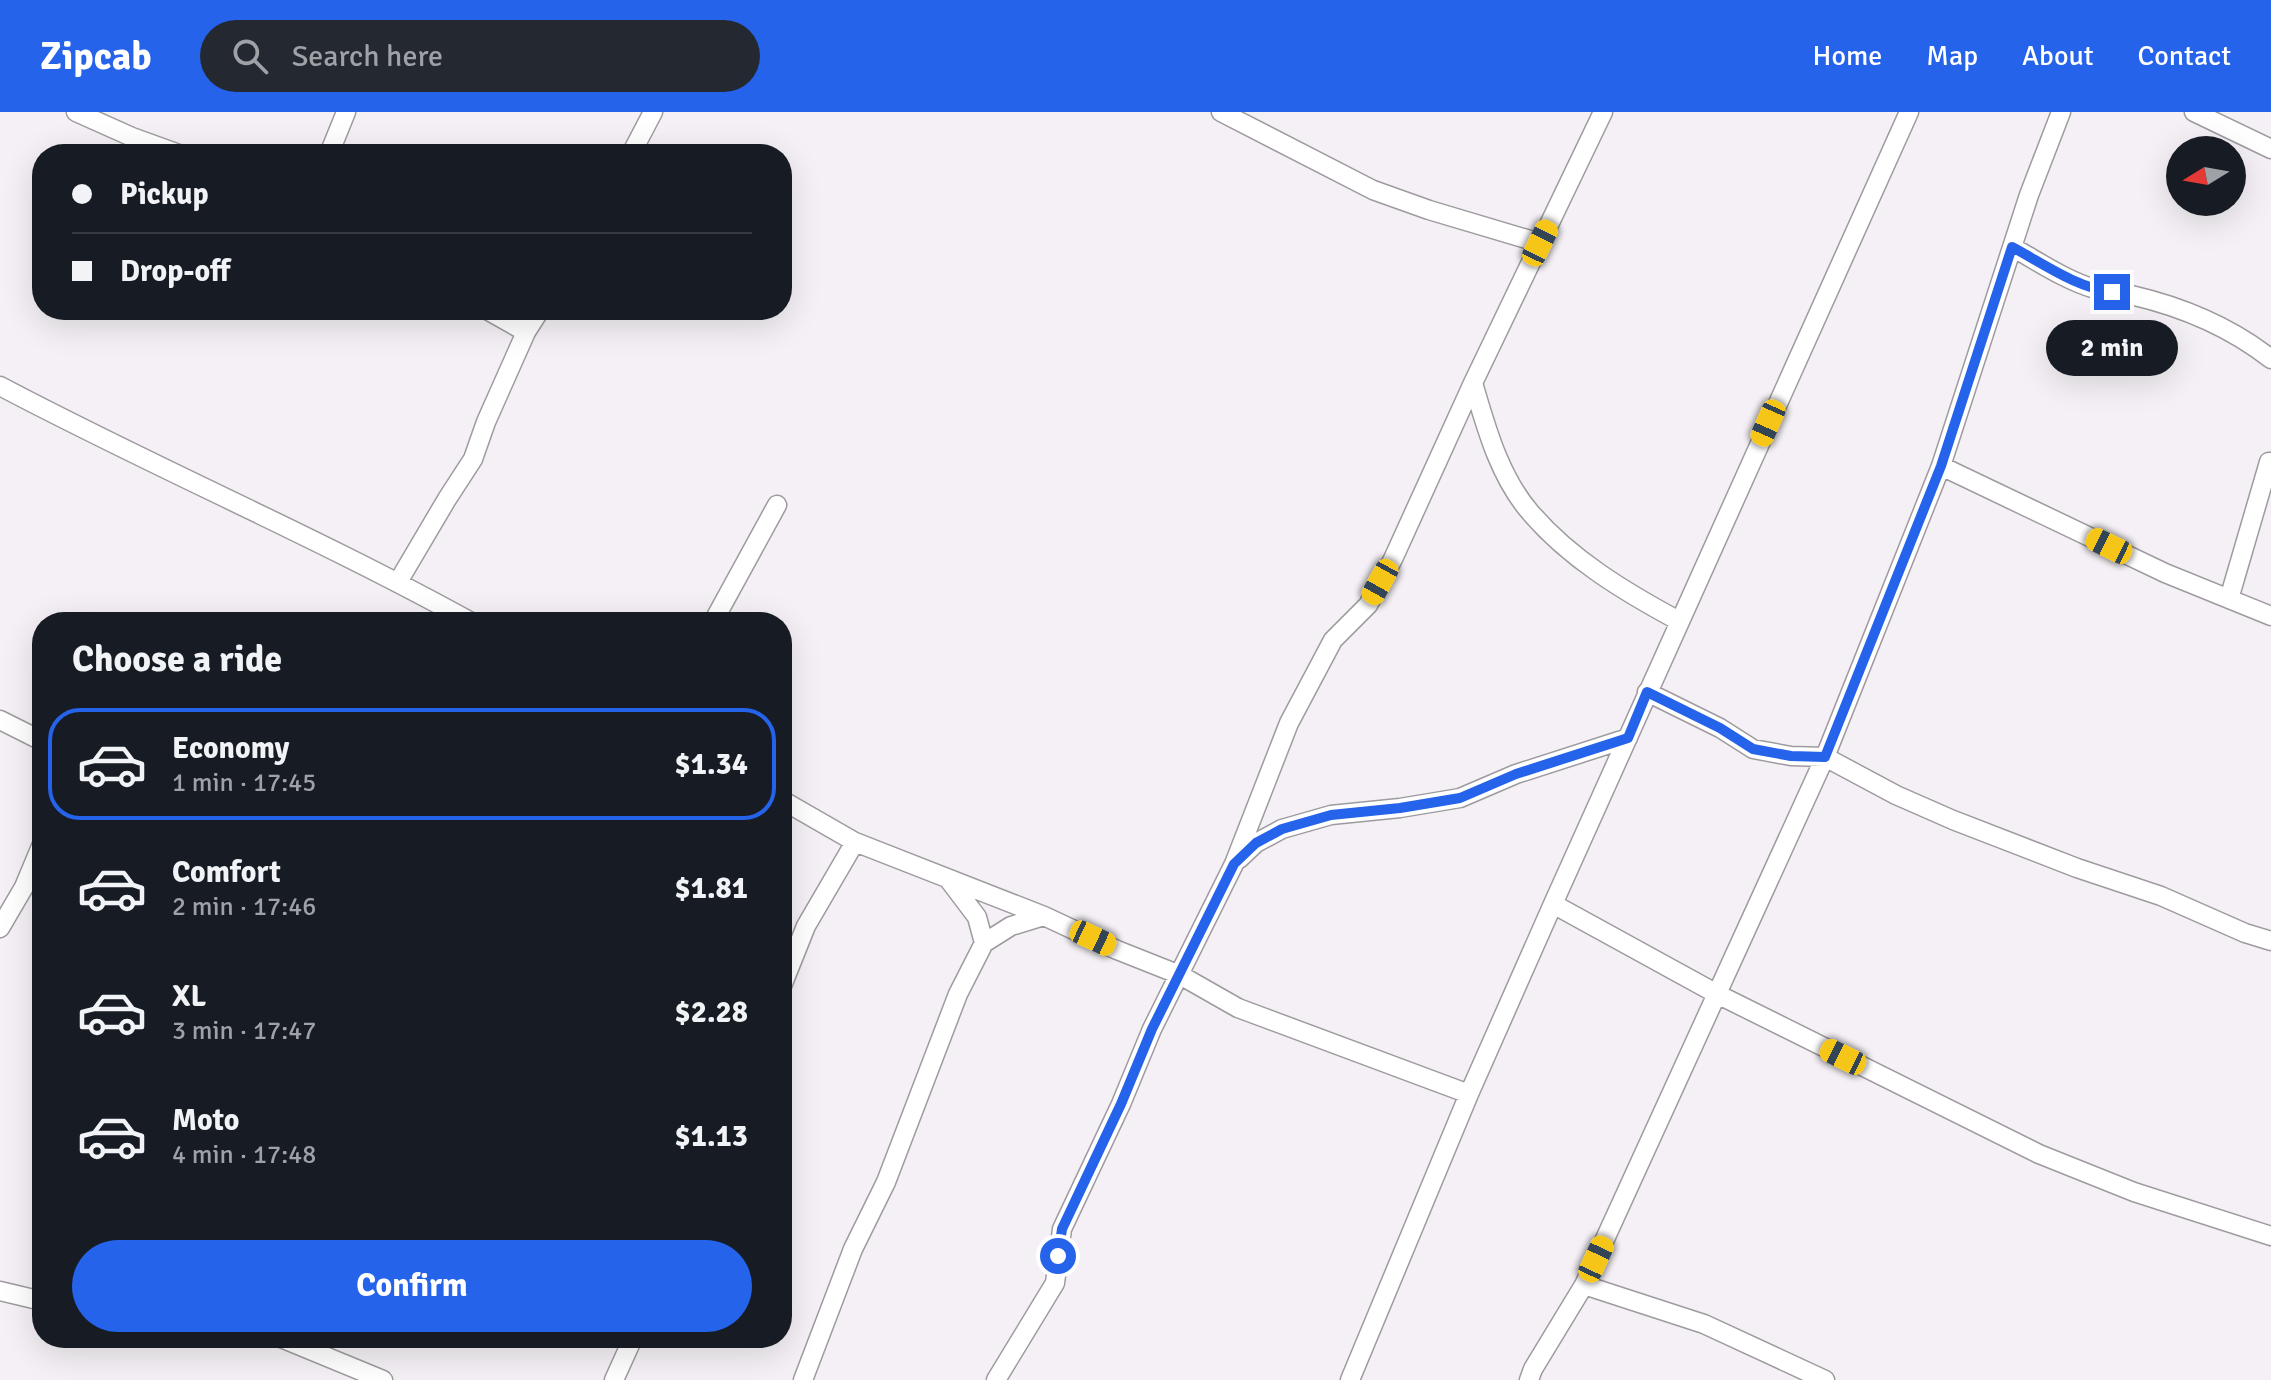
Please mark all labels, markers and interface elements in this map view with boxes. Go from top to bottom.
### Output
search box [200,20,760,92]
text: Zipcab [40,33,152,80]
icon: search [228,34,272,78]
text: Search here [292,38,443,75]
text: Home [1813,39,1882,73]
text: Map [1926,39,1978,73]
text: About [2022,39,2094,73]
text: Contact [2138,39,2231,73]
north arrow [2166,136,2246,216]
map controls [2166,136,2246,216]
text: Pickup [120,176,209,213]
car [1519,216,1561,270]
text: Drop-off [120,253,230,290]
route end [2094,274,2130,310]
callout: 2 min [2046,320,2178,376]
text: 2 min [2081,332,2143,364]
car [1747,396,1789,450]
car [2082,525,2136,567]
car [1358,555,1402,609]
text: Choose a ride [72,637,282,682]
icon: car [76,728,148,800]
text: Economy [172,730,289,767]
text: $1.34 [675,746,748,783]
text: 1 min · 17:45 [172,767,316,799]
icon: car [76,852,148,924]
text: Comfort [172,854,281,891]
text: $1.81 [675,870,748,907]
text: 2 min · 17:46 [172,891,316,923]
car [1066,917,1120,959]
icon: car [76,976,148,1048]
text: XL [172,978,206,1015]
text: $2.28 [675,994,748,1031]
text: 3 min · 17:47 [172,1015,316,1047]
car [1816,1036,1870,1078]
icon: car [76,1100,148,1172]
text: Moto [172,1102,239,1139]
text: $1.13 [675,1118,748,1155]
text: 4 min · 17:48 [172,1139,316,1171]
car [1575,1232,1617,1286]
route start [1040,1238,1076,1274]
button: Confirm [72,1240,752,1332]

